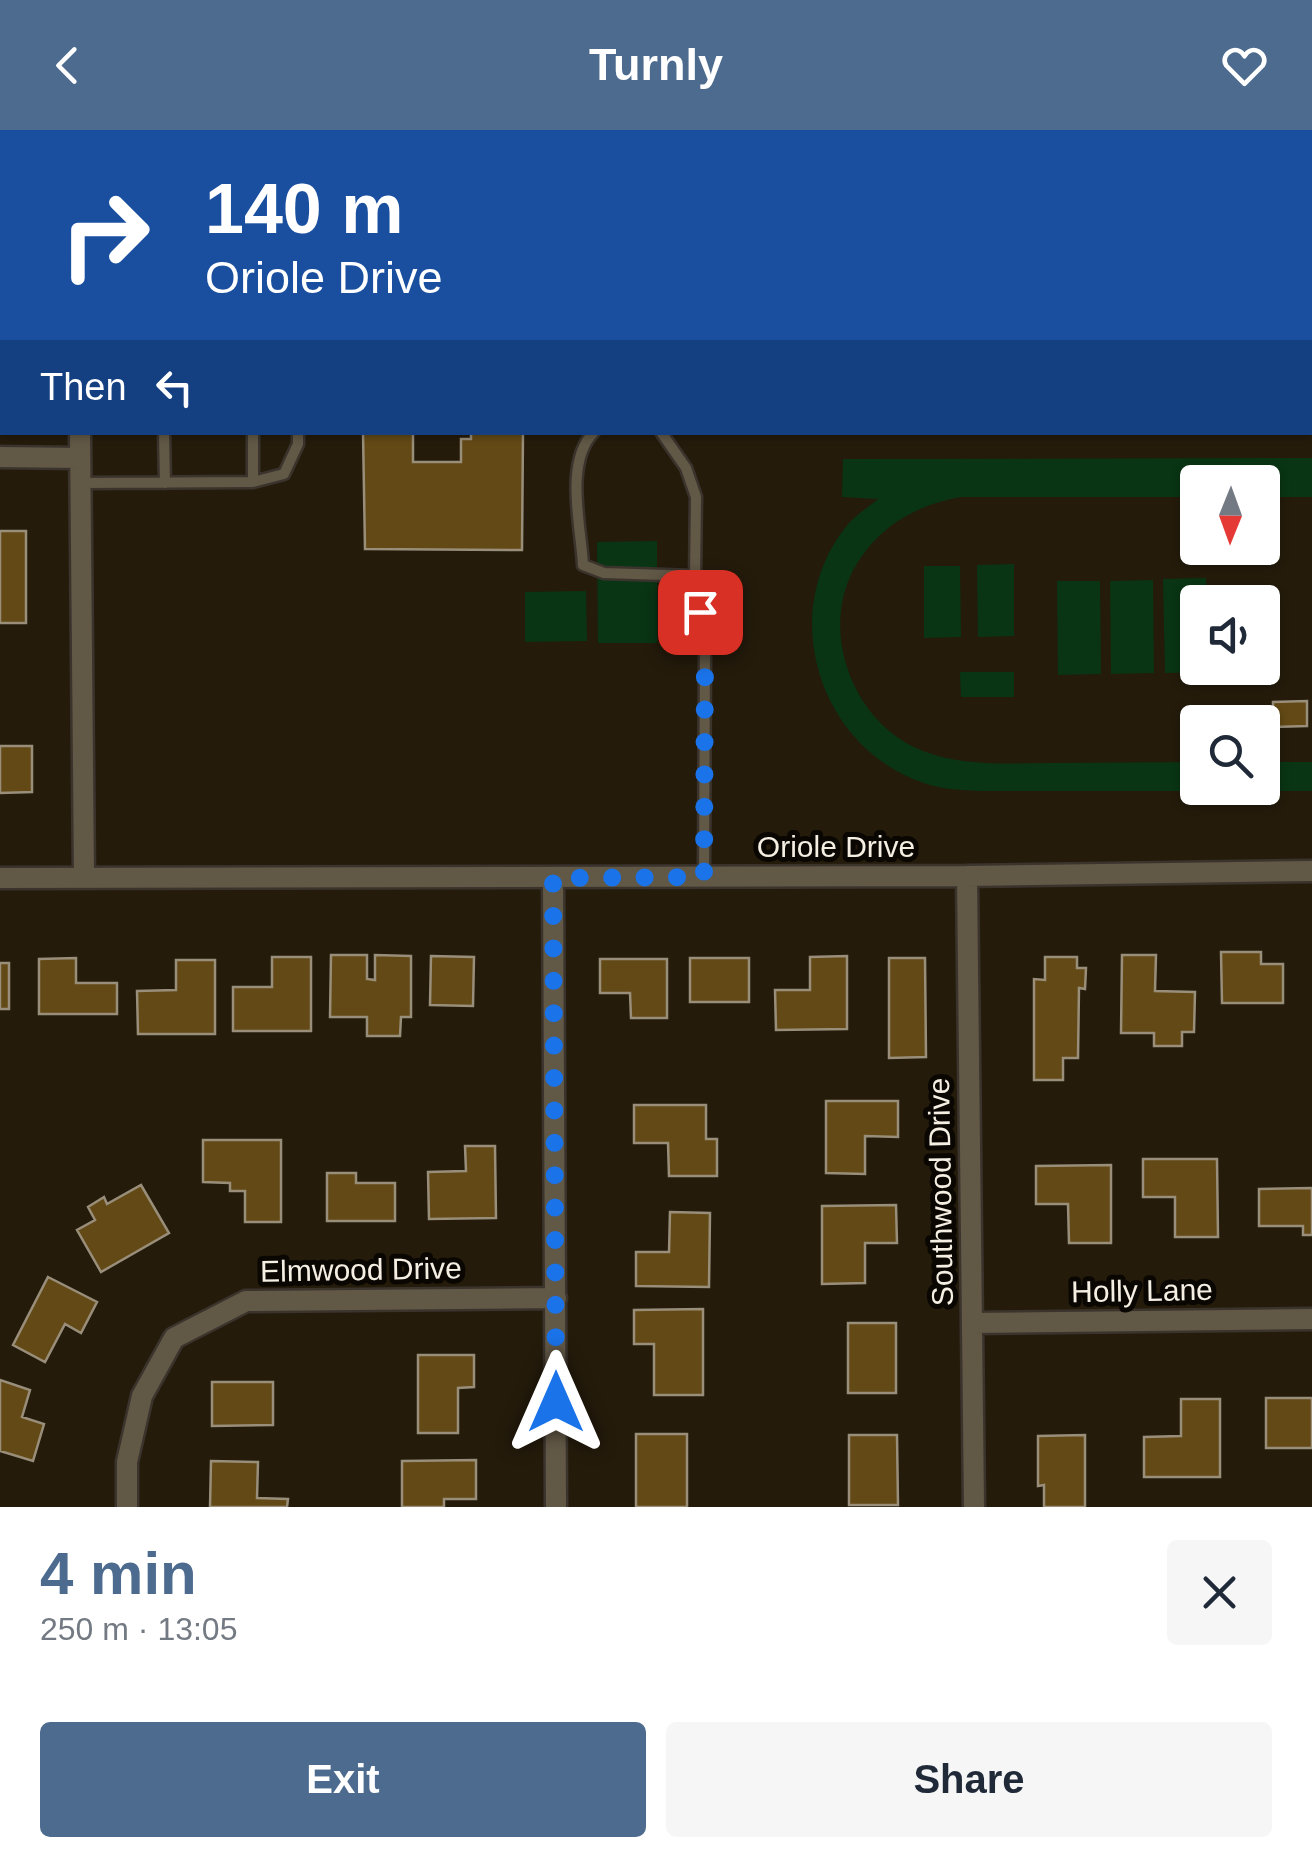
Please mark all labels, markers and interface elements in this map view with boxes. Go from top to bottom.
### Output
icon: back [40,38,95,93]
icon: heart [1217,38,1272,93]
text: Turnly [589,39,723,90]
icon: right [40,170,170,300]
text: 140 m [205,170,403,248]
text: Oriole Drive [205,252,443,303]
icon: left [147,360,202,415]
text: Then [40,366,127,408]
north arrow [1180,465,1280,565]
map controls [1180,465,1280,805]
pin [658,570,743,655]
icon: arrive [673,585,728,640]
button: sound [1180,585,1280,685]
button: search [1180,705,1280,805]
street label: Oriole Drive [757,830,915,863]
street label: Southwood Drive [922,1078,959,1307]
street label: Elmwood Drive [260,1251,462,1288]
street label: Holly Lane [1071,1273,1213,1308]
position arrow [504,1350,608,1454]
text: 4 min [40,1540,197,1607]
button: close [1167,1540,1272,1645]
text: 250 m · 13:05 [40,1611,237,1647]
button: Exit [40,1722,646,1837]
button: Share [666,1722,1272,1837]

